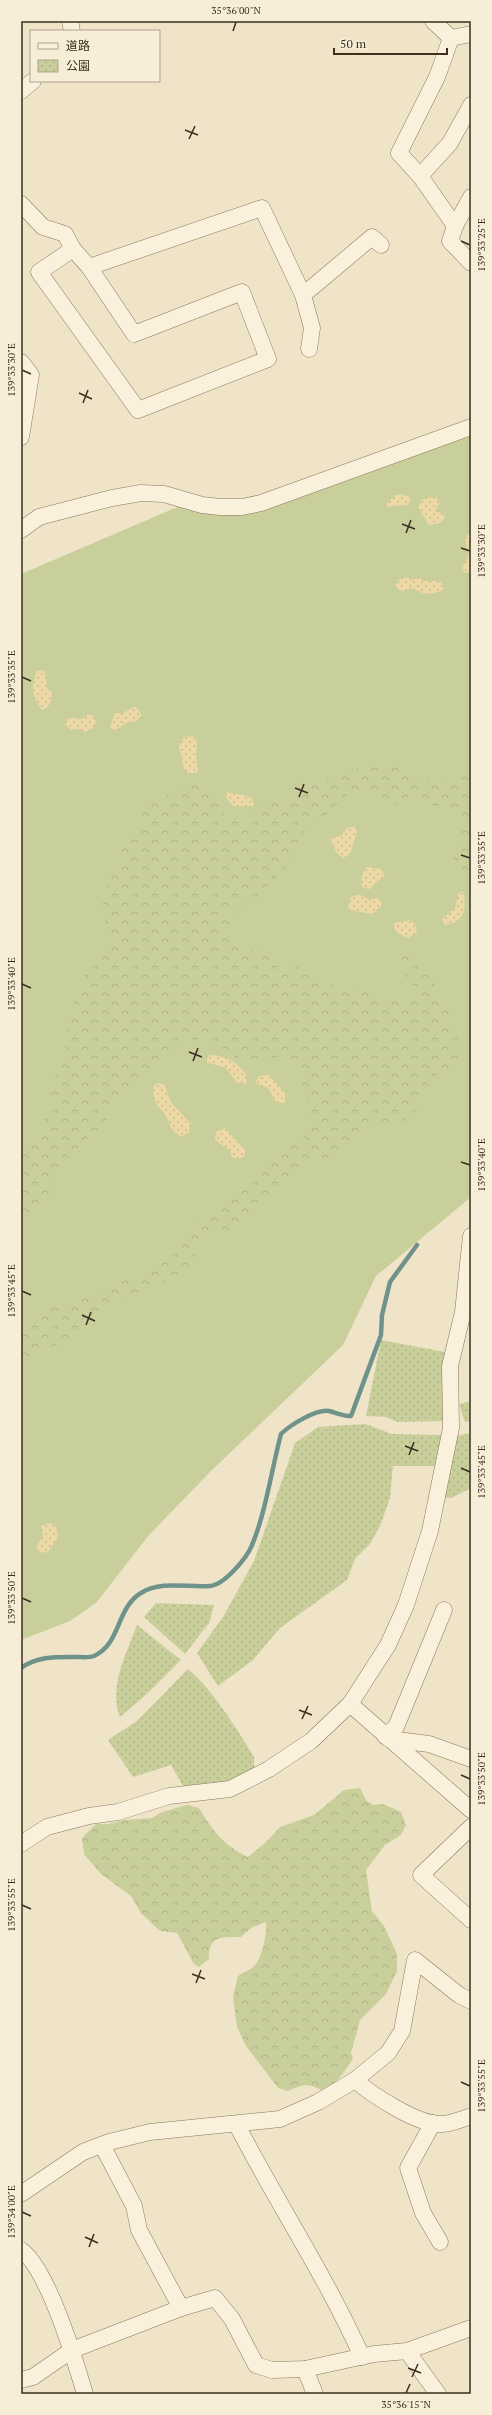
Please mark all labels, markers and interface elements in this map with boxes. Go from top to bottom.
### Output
text: 35°36'00"N [211,4,261,17]
legend [30,30,160,82]
scale bar [334,30,447,56]
text: 50 m [340,36,367,51]
text: 道路 [66,38,90,53]
text: 公園 [66,58,90,73]
text: 139°33'25"E [475,218,488,272]
text: 139°33'30"E [5,343,18,397]
text: 139°33'30"E [475,524,488,578]
text: 139°33'35"E [5,650,18,704]
text: 139°33'35"E [475,831,488,885]
text: 139°33'40"E [5,957,18,1011]
text: 139°33'40"E [475,1138,488,1192]
text: 139°33'45"E [5,1264,18,1318]
text: 139°33'45"E [475,1445,488,1499]
text: 139°33'50"E [5,1571,18,1625]
text: 139°33'50"E [475,1752,488,1806]
text: 139°33'55"E [5,1878,18,1932]
text: 139°33'55"E [475,2059,488,2113]
text: 139°34'00"E [5,2185,18,2239]
text: 35°36'15"N [381,2398,431,2411]

